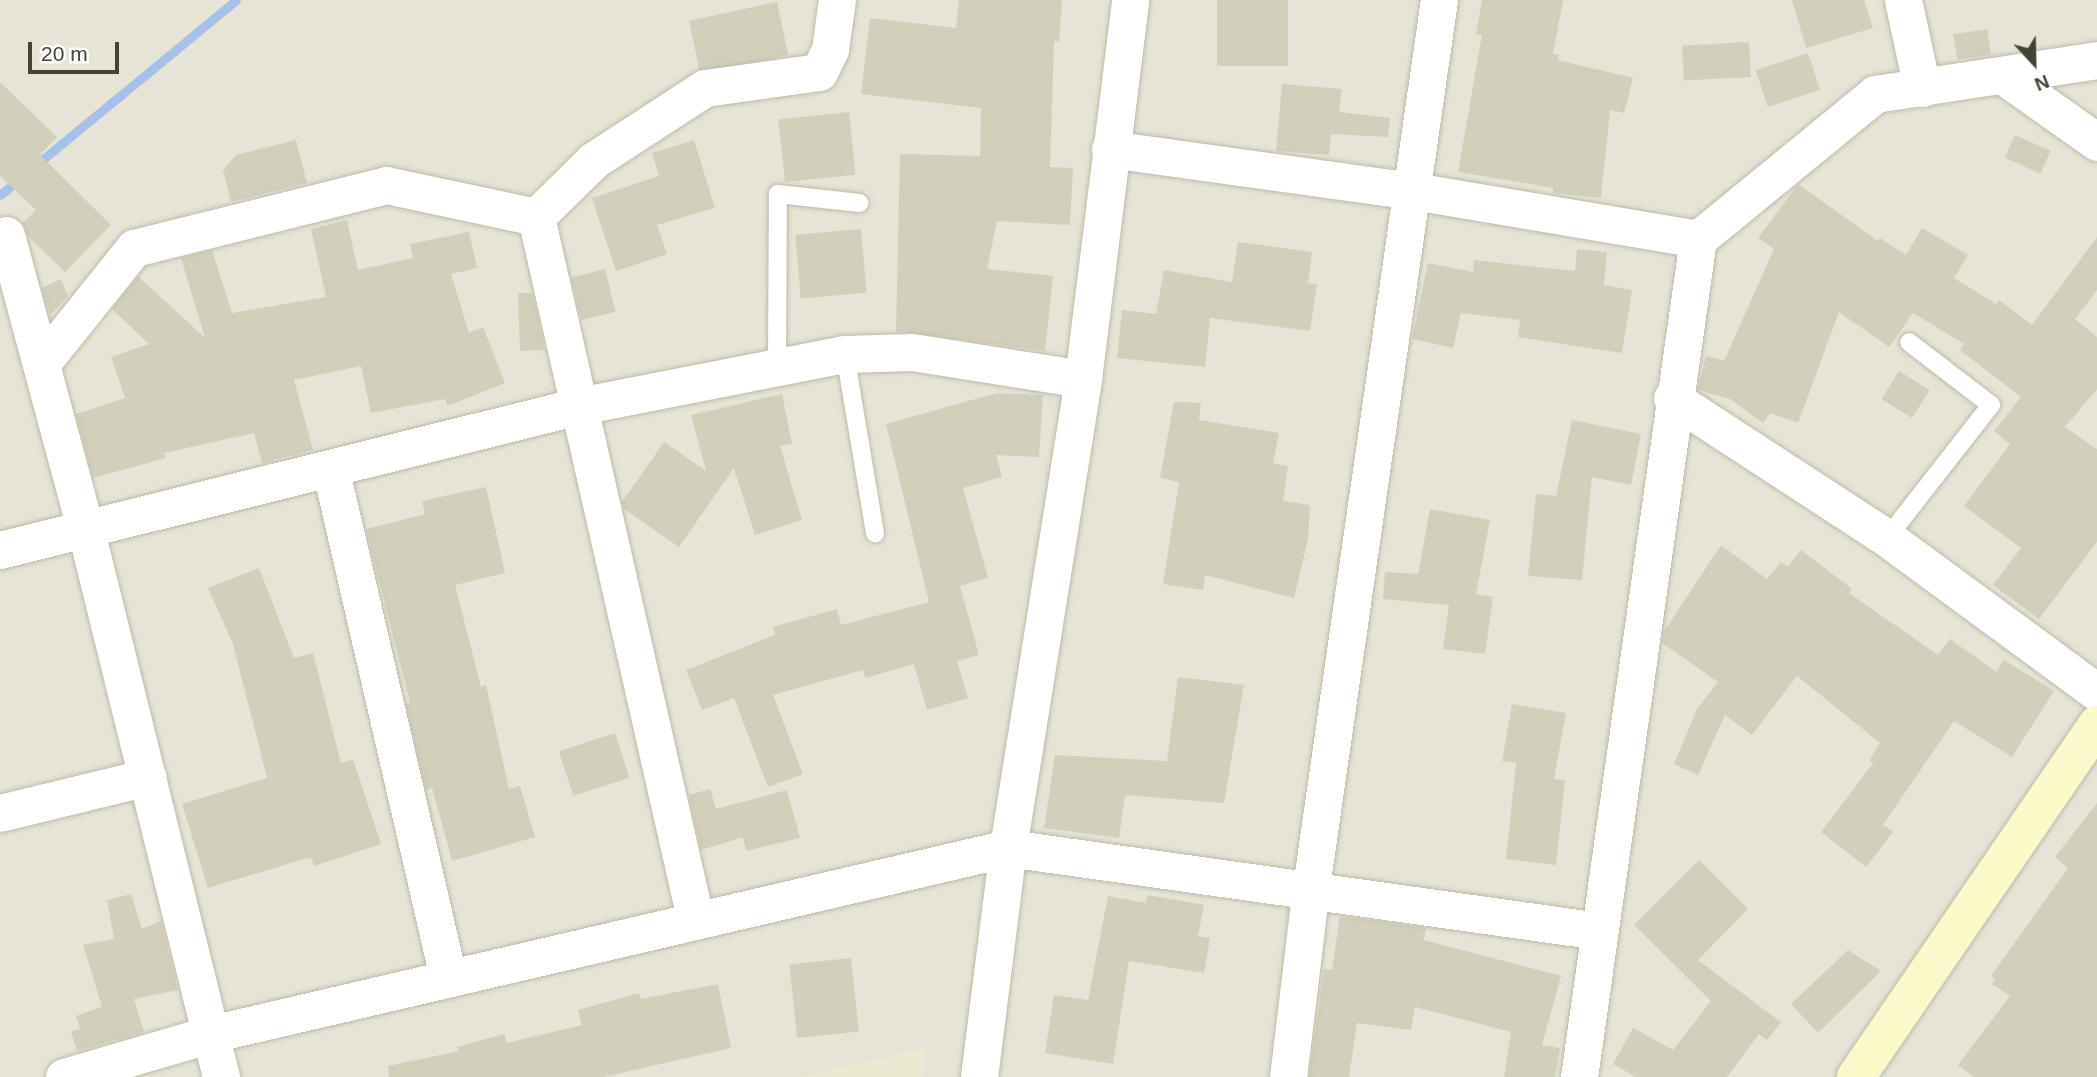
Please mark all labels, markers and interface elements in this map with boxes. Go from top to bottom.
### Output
scale bar [32,28,122,72]
north arrow [1999,28,2069,98]
text: 20 m [41,42,88,65]
text: N [2032,71,2052,95]

